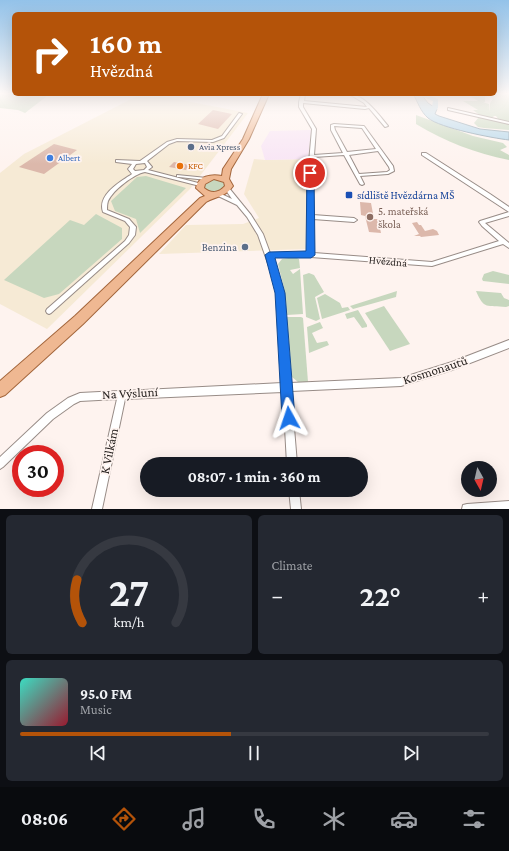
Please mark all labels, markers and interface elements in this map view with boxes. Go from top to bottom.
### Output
icon: right [24,28,76,80]
text: 160 m [90,28,162,59]
text: Hvězdná [90,61,153,81]
marker: Avia Xpress [186,142,196,152]
place label: Avia Xpress [199,142,241,152]
marker: Albert [45,153,55,163]
place label: Albert [58,153,81,163]
pin [293,156,327,190]
marker: KFC [175,161,185,171]
place label: KFC [188,161,204,171]
icon: arrive [299,162,321,184]
place label: sídliště Hvězdárna MŠ [357,189,454,201]
marker: sídliště Hvězdárna MŠ [344,190,354,200]
place label: 5. mateřská škola [378,205,428,230]
marker: 5. mateřská škola [365,212,375,222]
place label: Benzina [202,241,237,253]
marker: Benzina [240,242,250,252]
street label: Hvězdná [368,253,408,269]
street label: Kosmonautů [401,353,469,387]
street label: Na Výsluní [102,384,159,402]
position arrow [268,397,310,439]
street label: K Vilkám [97,426,121,475]
speed limit sign: 30 [12,445,64,497]
north arrow [461,461,497,497]
map controls [461,461,497,497]
text: 08:07 · 1 min · 360 m [188,469,320,485]
text: Climate [272,558,312,573]
text: 27 [109,568,149,614]
text: 22° [360,579,401,612]
text: − [272,583,283,608]
text: + [477,583,489,608]
text: km/h [113,613,144,629]
text: 95.0 FM [80,686,132,702]
text: Music [80,702,112,717]
icon: previous [87,742,109,764]
icon: pause [243,742,265,764]
icon: next [400,742,422,764]
icon: directions [110,805,138,833]
icon: music [180,805,208,833]
icon: phone [250,805,278,833]
icon: climate [320,805,348,833]
icon: car [390,805,418,833]
icon: filters [460,805,488,833]
text: 08:06 [21,809,68,829]

